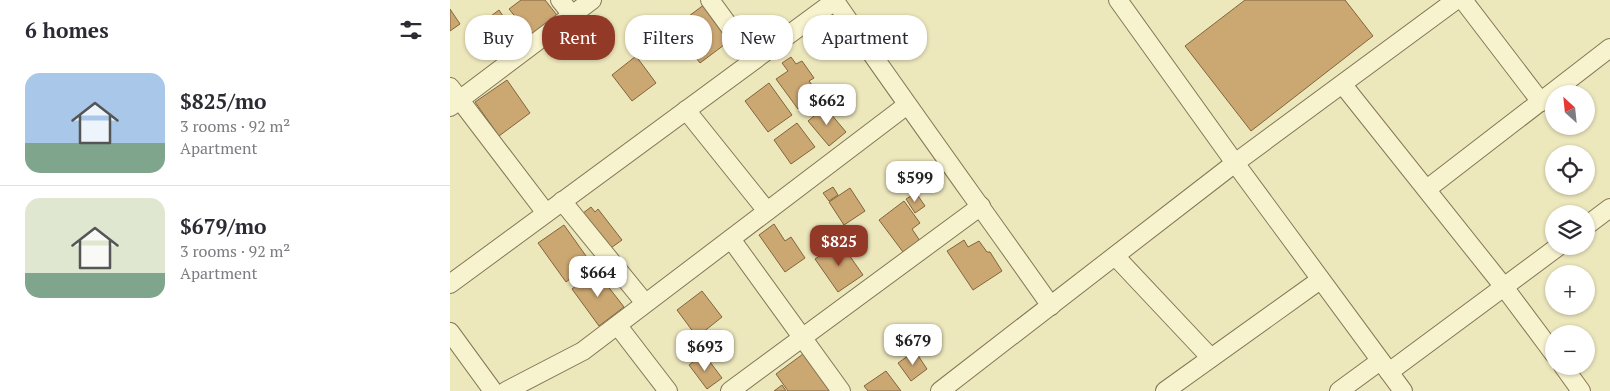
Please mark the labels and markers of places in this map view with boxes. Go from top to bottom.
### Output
pin: $662 [797,84,857,126]
pin: $599 [885,160,945,203]
pin: $825 [809,224,869,267]
pin: $664 [568,256,628,298]
pin: $679 [883,324,943,366]
pin: $693 [675,330,735,372]

